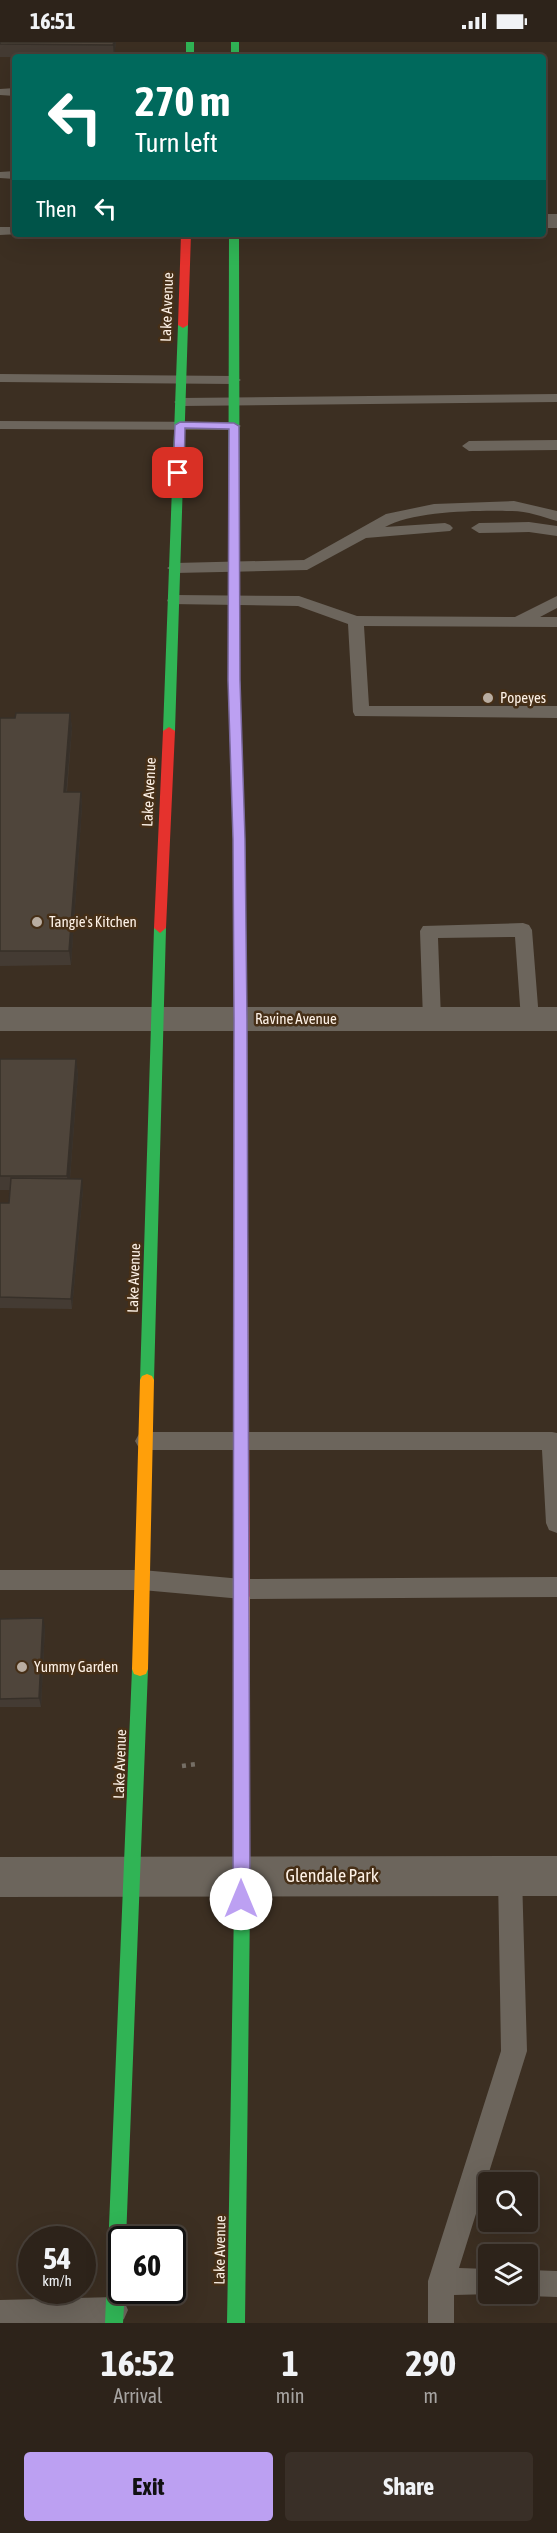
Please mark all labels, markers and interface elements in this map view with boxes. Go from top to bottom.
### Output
text: 16:51 [30,8,75,34]
text: 270 m [135,77,230,125]
icon: left [36,78,114,156]
text: Turn left [135,127,218,158]
icon: left [89,192,122,225]
text: Then [36,196,77,222]
street label: Lake Avenue [157,272,176,342]
pin [152,447,203,498]
icon: arrive [161,456,194,489]
place label: Popeyes [500,689,546,706]
marker: Popeyes [481,691,495,705]
street label: Lake Avenue [138,757,159,827]
place label: Tangie's Kitchen [49,913,137,930]
marker: Tangie's Kitchen [30,915,44,929]
street label: Ravine Avenue [255,1010,337,1027]
street label: Lake Avenue [124,1243,143,1313]
place label: Yummy Garden [34,1658,118,1675]
marker: Yummy Garden [15,1660,29,1674]
street label: Lake Avenue [110,1729,129,1799]
street label: Glendale Park [285,1865,379,1886]
position arrow [209,1867,273,1931]
map controls [478,2172,538,2304]
button: search [478,2172,538,2232]
street label: Lake Avenue [210,2215,229,2285]
speed limit sign: 60 [108,2226,186,2304]
text: 54 [43,2241,71,2275]
button: layers [478,2244,538,2304]
text: km/h [42,2272,72,2289]
text: 16:52 [101,2342,175,2384]
text: 1 [282,2342,299,2384]
text: 290 [405,2342,456,2384]
text: Arrival [113,2384,162,2407]
text: min [276,2384,305,2407]
text: m [424,2384,438,2407]
button: Exit [24,2452,273,2521]
button: Share [285,2452,533,2521]

